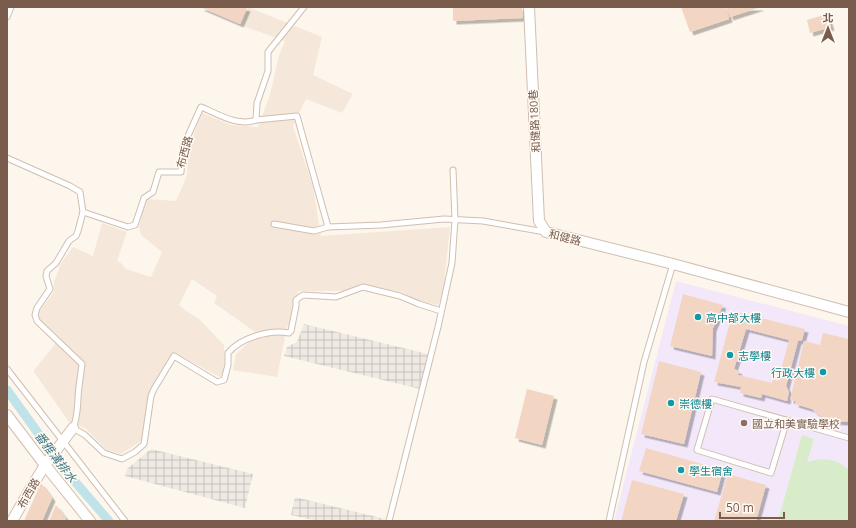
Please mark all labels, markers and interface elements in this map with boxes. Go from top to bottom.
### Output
north arrow [808,8,848,48]
text: 北 [823,10,834,25]
street label: 和健路180巷 [525,89,543,153]
street label: 布西路 [172,134,196,170]
street label: 和健路 [547,226,583,248]
place label: 高中部大樓 [706,310,761,325]
marker: 高中部大樓 [693,312,703,322]
place label: 志學樓 [738,348,771,363]
marker: 志學樓 [725,350,735,360]
place label: 行政大樓 [771,365,815,380]
marker: 行政大樓 [818,367,828,377]
place label: 崇德樓 [679,396,712,411]
marker: 崇德樓 [666,398,676,408]
place label: 國立和美實驗學校 [752,416,840,431]
marker: 國立和美實驗學校 [739,418,749,428]
water label: 番雅溝排水 [31,428,81,487]
place label: 學生宿舍 [689,463,733,478]
marker: 學生宿舍 [676,465,686,475]
street label: 布西路 [13,475,43,511]
scale bar [720,494,784,520]
text: 50 m [726,499,754,516]

